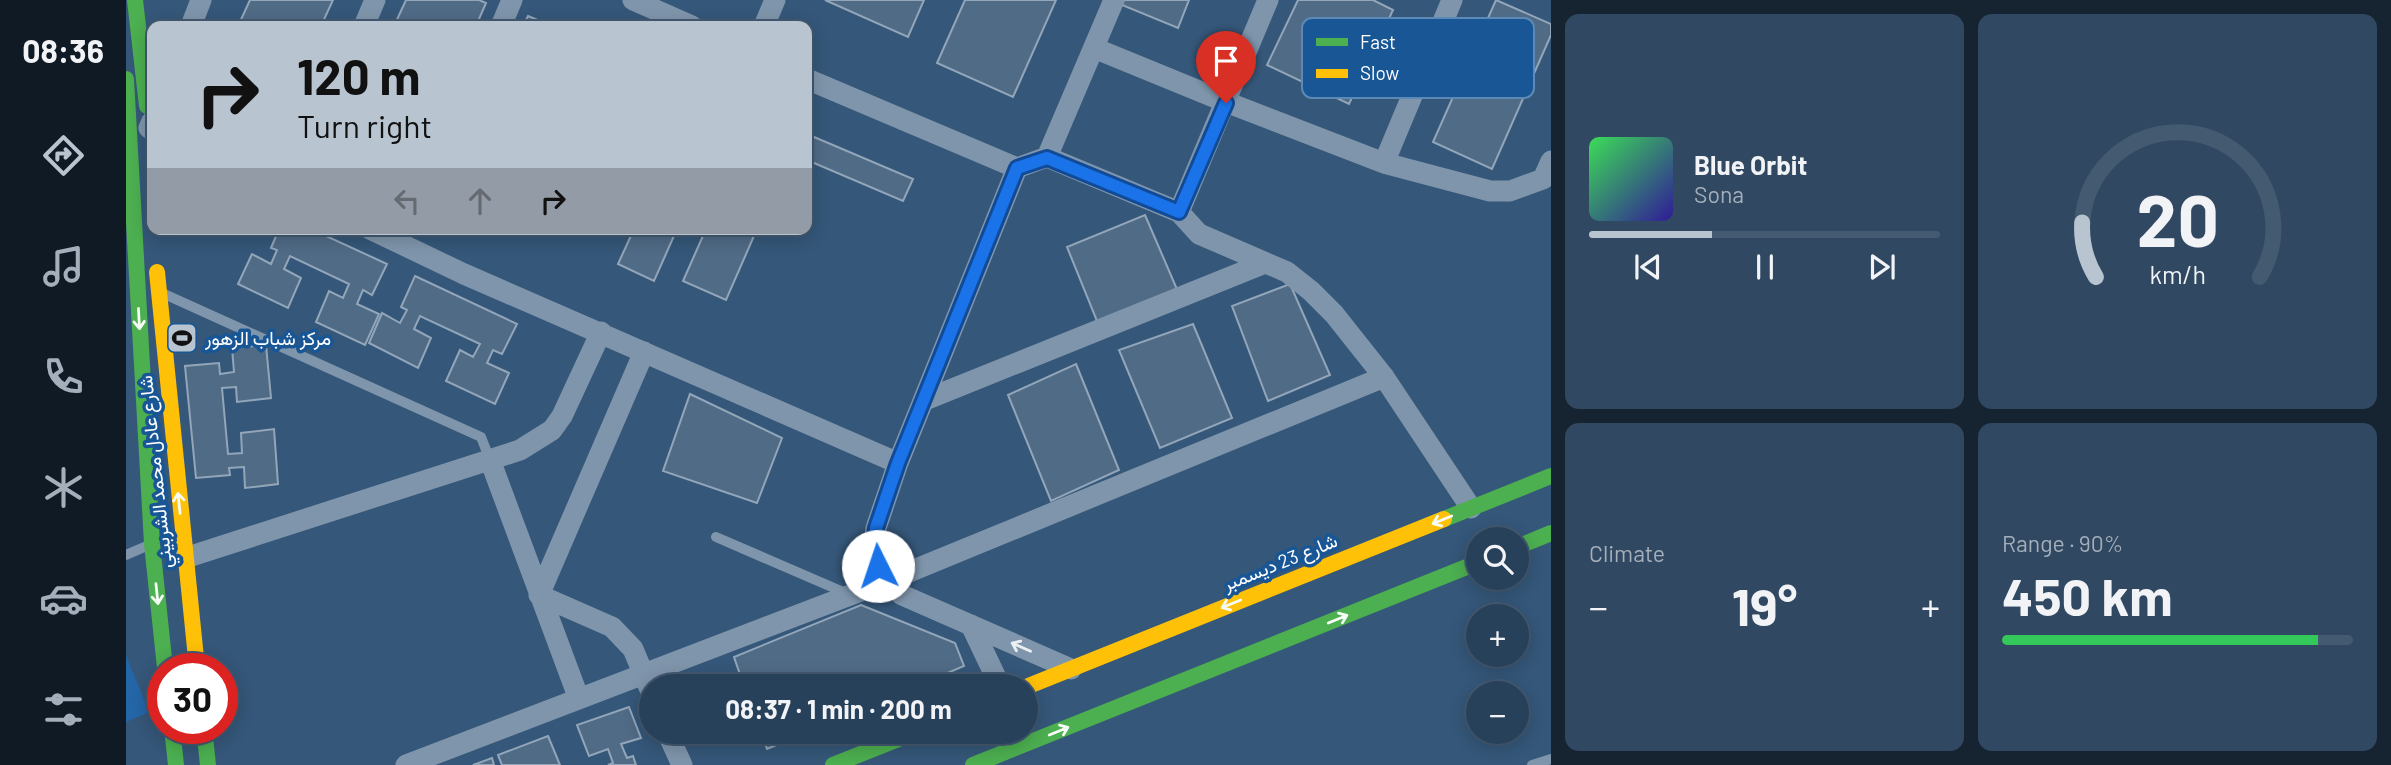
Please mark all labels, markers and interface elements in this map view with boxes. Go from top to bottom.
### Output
legend [1302,18,1534,98]
text: Fast [1360,30,1396,53]
text: 08:36 [22,31,104,69]
pin [1196,31,1256,103]
icon: arrive [1207,42,1245,80]
text: 120 m [297,46,420,105]
icon: right [182,49,273,140]
text: Slow [1360,61,1399,84]
text: Turn right [297,106,432,144]
icon: directions [39,131,88,180]
text: Blue Orbit [1694,149,1807,180]
text: 20 [2136,175,2219,263]
text: Sona [1694,180,1744,208]
icon: left [388,182,426,220]
icon: ahead [461,182,499,220]
icon: right [534,182,572,220]
icon: music [39,242,88,291]
icon: previous [1629,248,1667,286]
icon: pause [1746,248,1784,286]
icon: next [1863,248,1901,286]
text: km/h [2149,259,2206,289]
one-way arrow [133,307,146,330]
sports icon: مركز شباب الزهور [165,321,199,355]
place label: مركز شباب الزهور [204,326,331,350]
icon: phone [39,352,88,401]
street label: شارع عادل محمد الشربيني [133,374,181,570]
icon: climate [39,463,88,512]
one-way arrow [173,492,186,515]
one-way arrow [1432,514,1454,527]
map controls [1466,527,1529,744]
button: search [1466,527,1529,590]
street label: شارع 23 ديسمبر [1218,528,1341,597]
position arrow [841,529,915,603]
text: Range · 90% [2002,529,2123,557]
text: Climate [1589,539,1665,567]
text: 450 km [2002,564,2173,626]
icon: car [39,574,88,623]
text: 19° [1732,574,1797,636]
one-way arrow [151,583,164,605]
text: − [1589,583,1608,629]
text: + [1921,583,1940,629]
one-way arrow [1221,599,1242,612]
button: + [1466,604,1529,667]
one-way arrow [1327,611,1349,624]
one-way arrow [1011,640,1032,653]
speed limit sign: 30 [147,653,238,744]
button: − [1466,681,1529,744]
icon: filters [39,685,88,734]
text: 08:37 · 1 min · 200 m [725,693,952,724]
one-way arrow [1048,723,1069,736]

